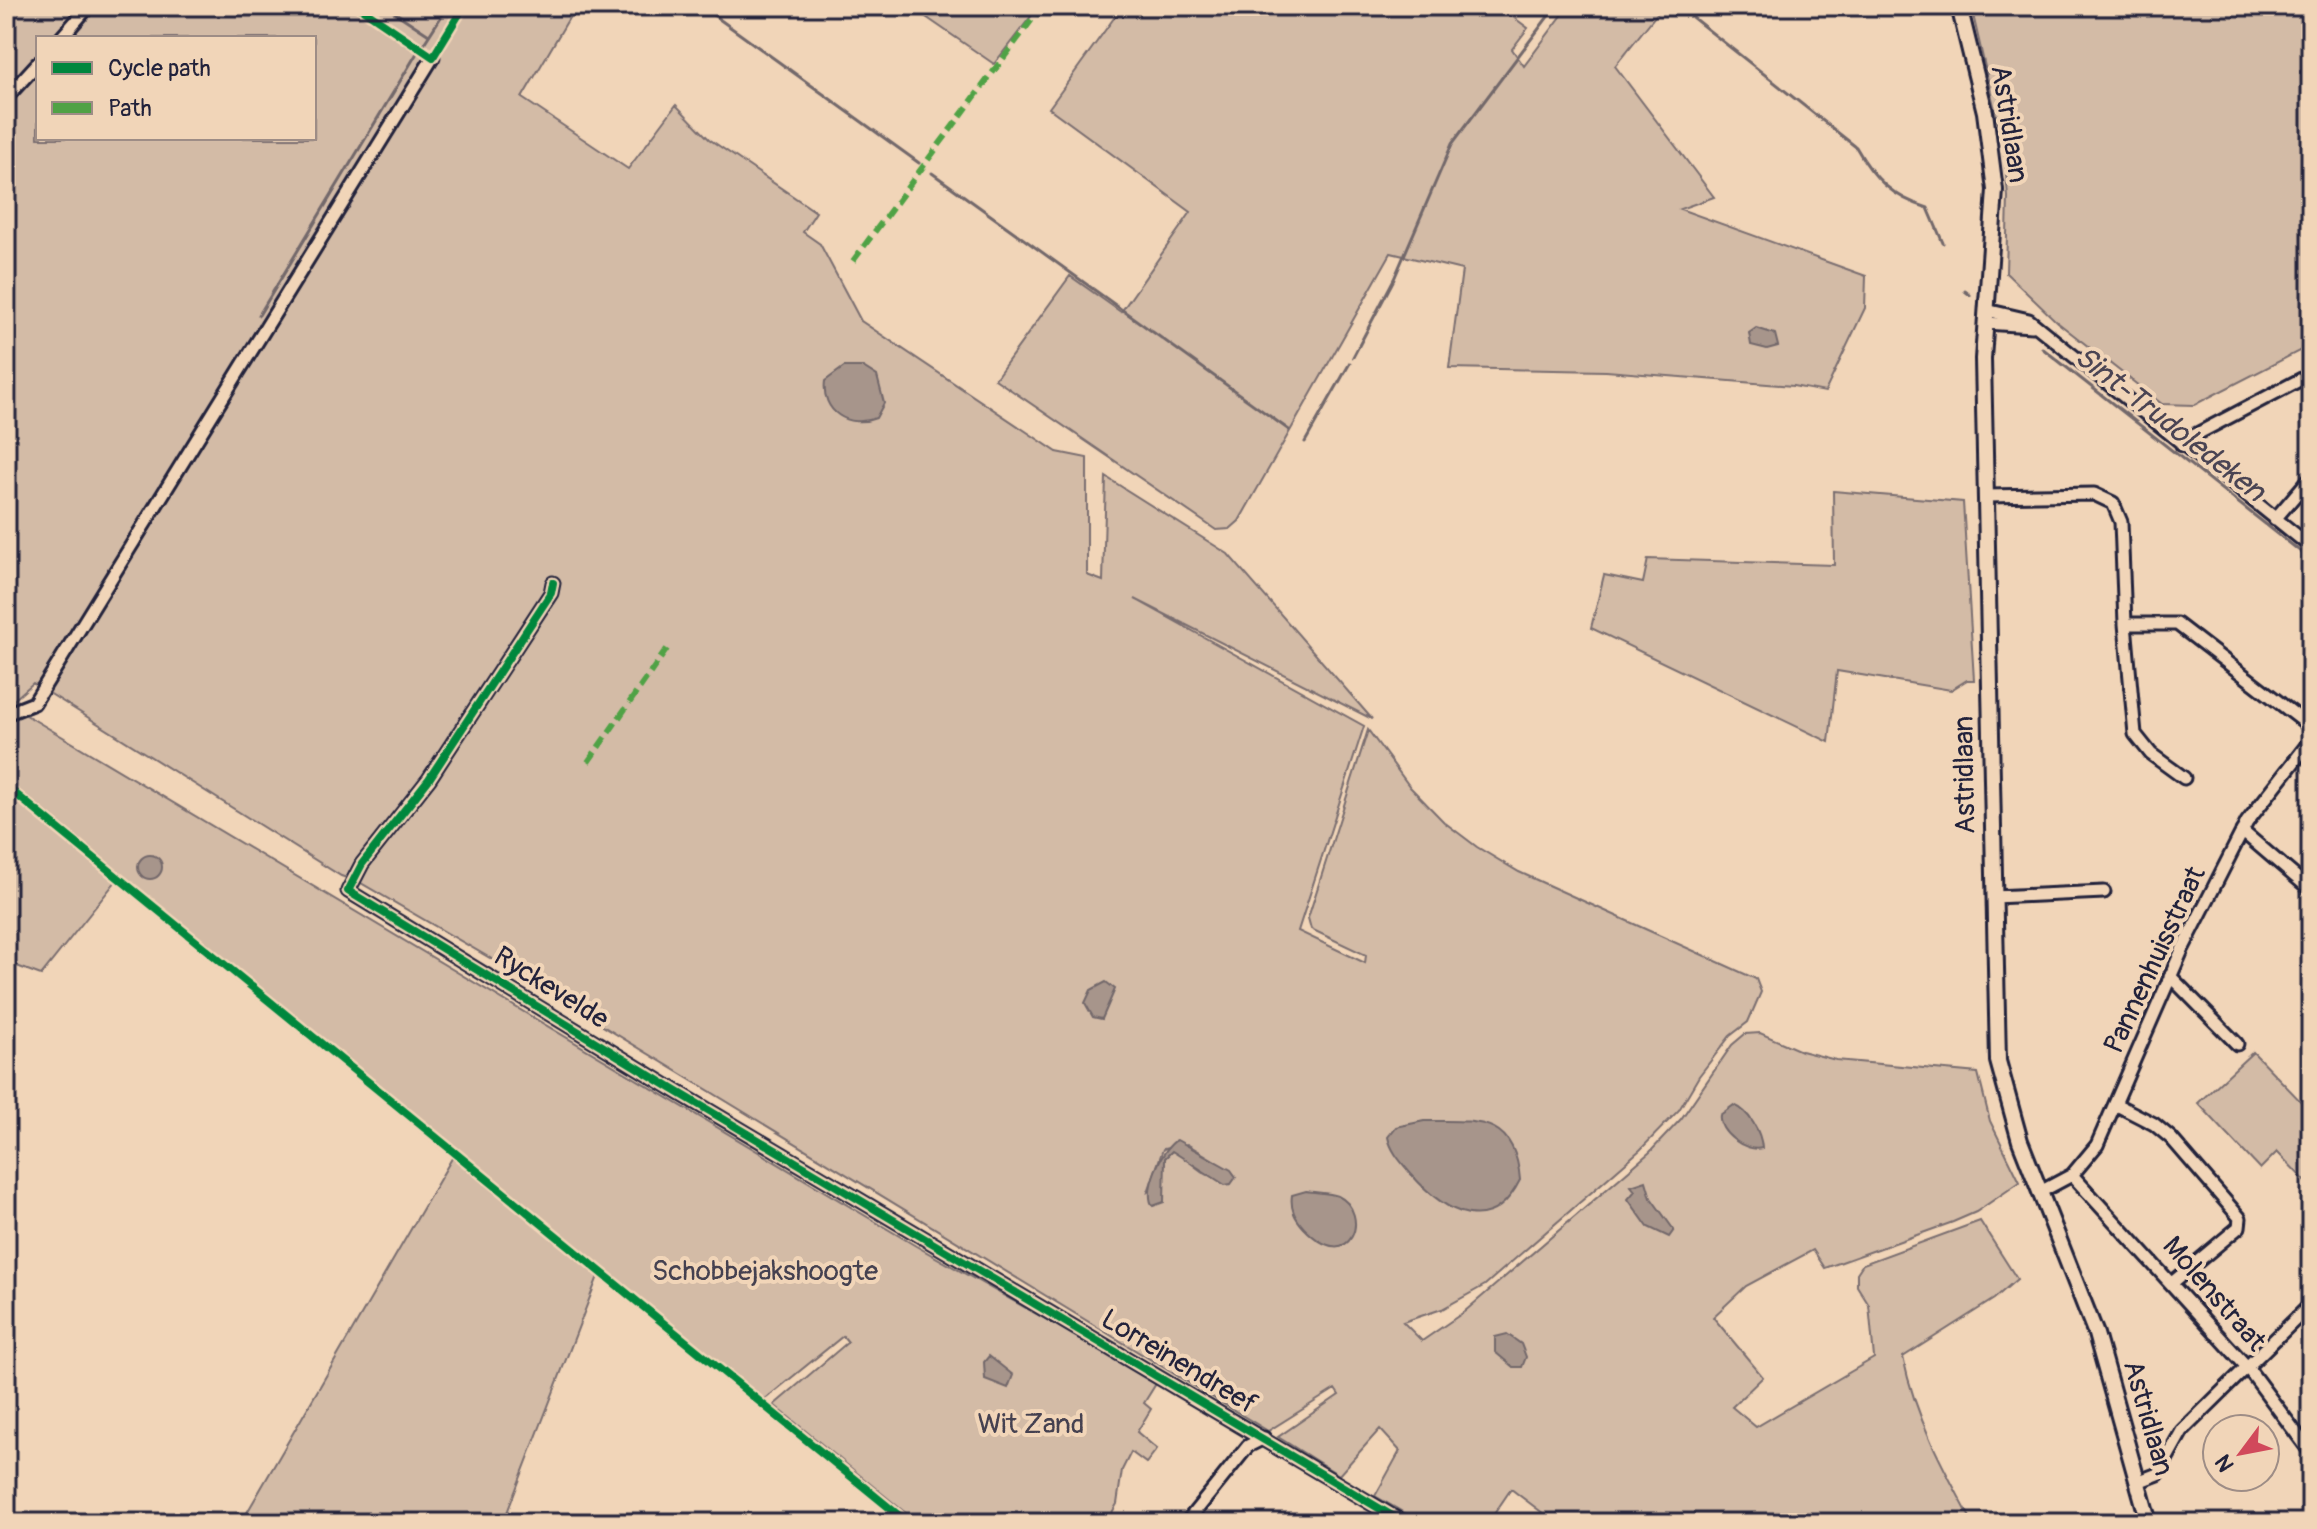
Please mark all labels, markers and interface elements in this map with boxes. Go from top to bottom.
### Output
legend [36,36,316,140]
text: Cycle path [108,54,211,83]
street label: Astridlaan [1982,63,2036,185]
text: Path [108,94,152,123]
water label: Sint-Trudoledeken [2067,338,2274,511]
street label: Astridlaan [1946,716,1984,834]
street label: Pannenhuisstraat [2096,860,2214,1059]
street label: Ryckevelde [487,939,615,1037]
street label: Molenstraat [2155,1229,2274,1359]
park label: Schobbejakshoogte [652,1254,878,1289]
street label: Lorreinendreef [1095,1302,1263,1422]
street label: Astridlaan [2115,1356,2181,1480]
park label: Wit Zand [977,1407,1085,1442]
north arrow [2201,1413,2281,1493]
text: N [2209,1449,2241,1477]

